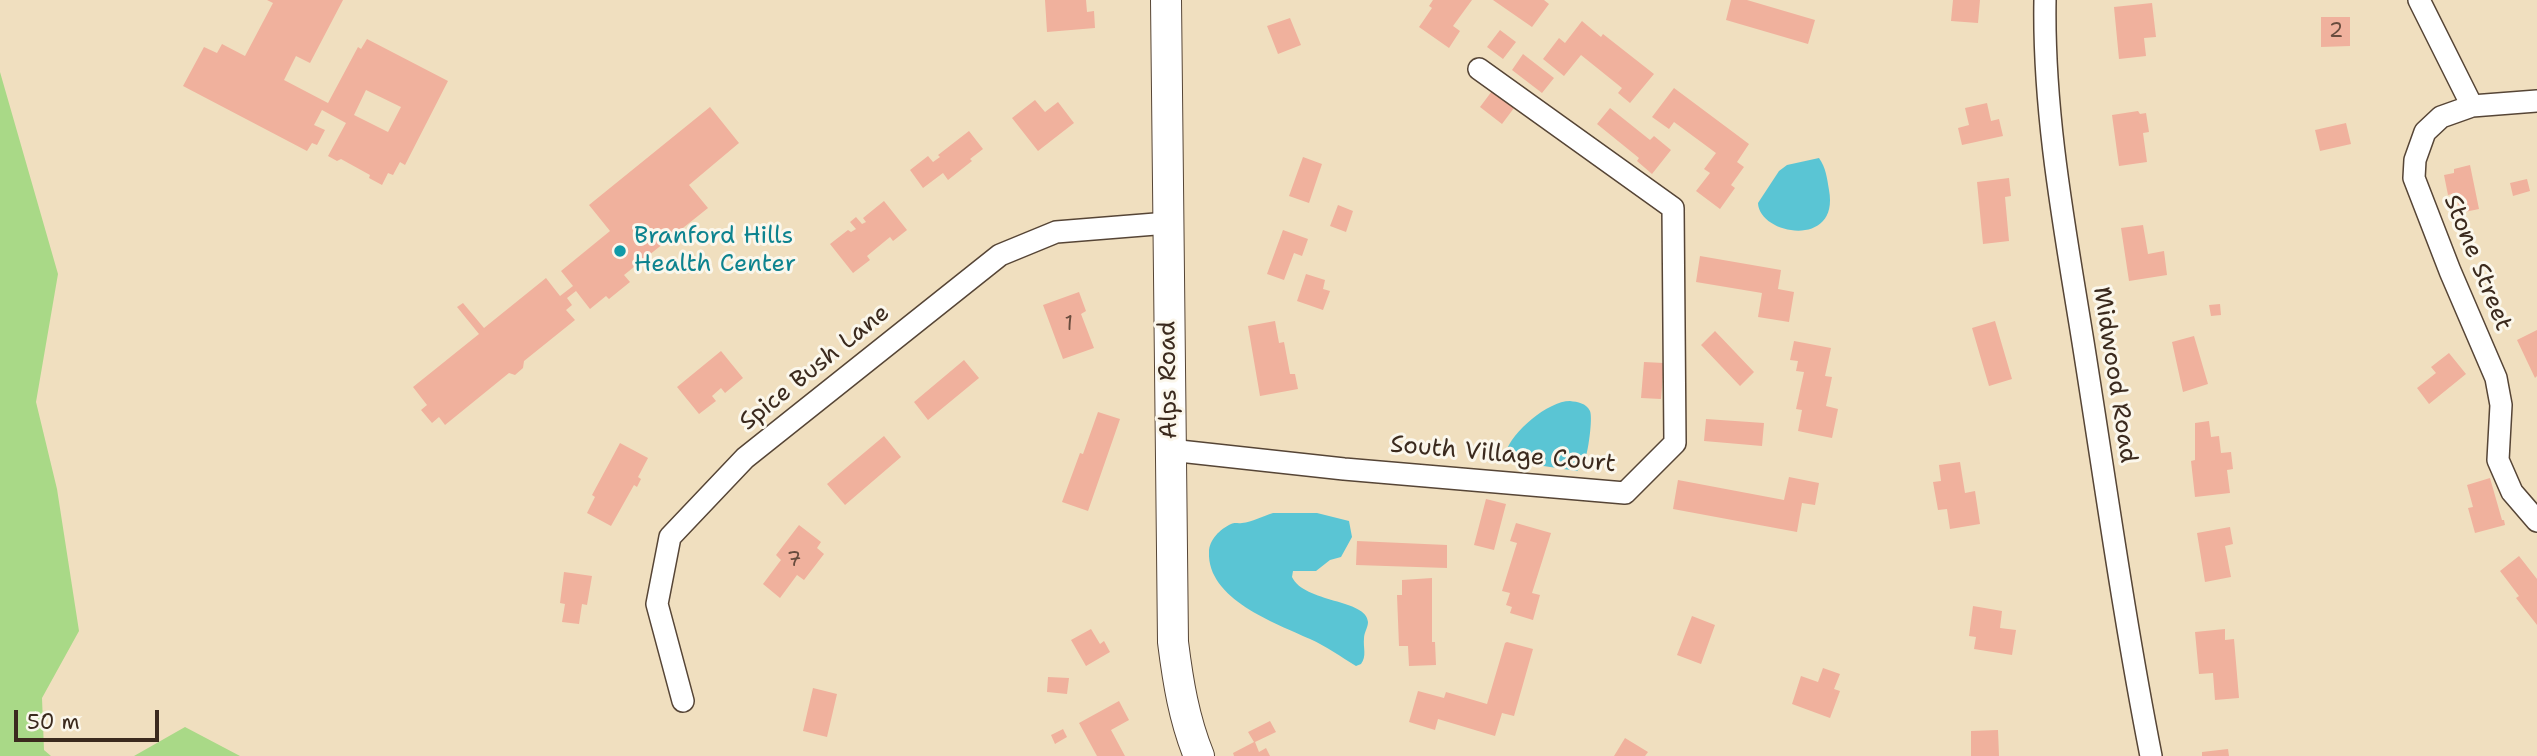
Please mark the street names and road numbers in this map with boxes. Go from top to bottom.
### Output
street label: Stone Street [2437,191,2517,335]
street label: Midwood Road [2086,285,2142,465]
street label: Spice Bush Lane [734,299,896,437]
street label: Alps Road [1154,321,1184,439]
street label: South Village Court [1389,431,1617,479]

